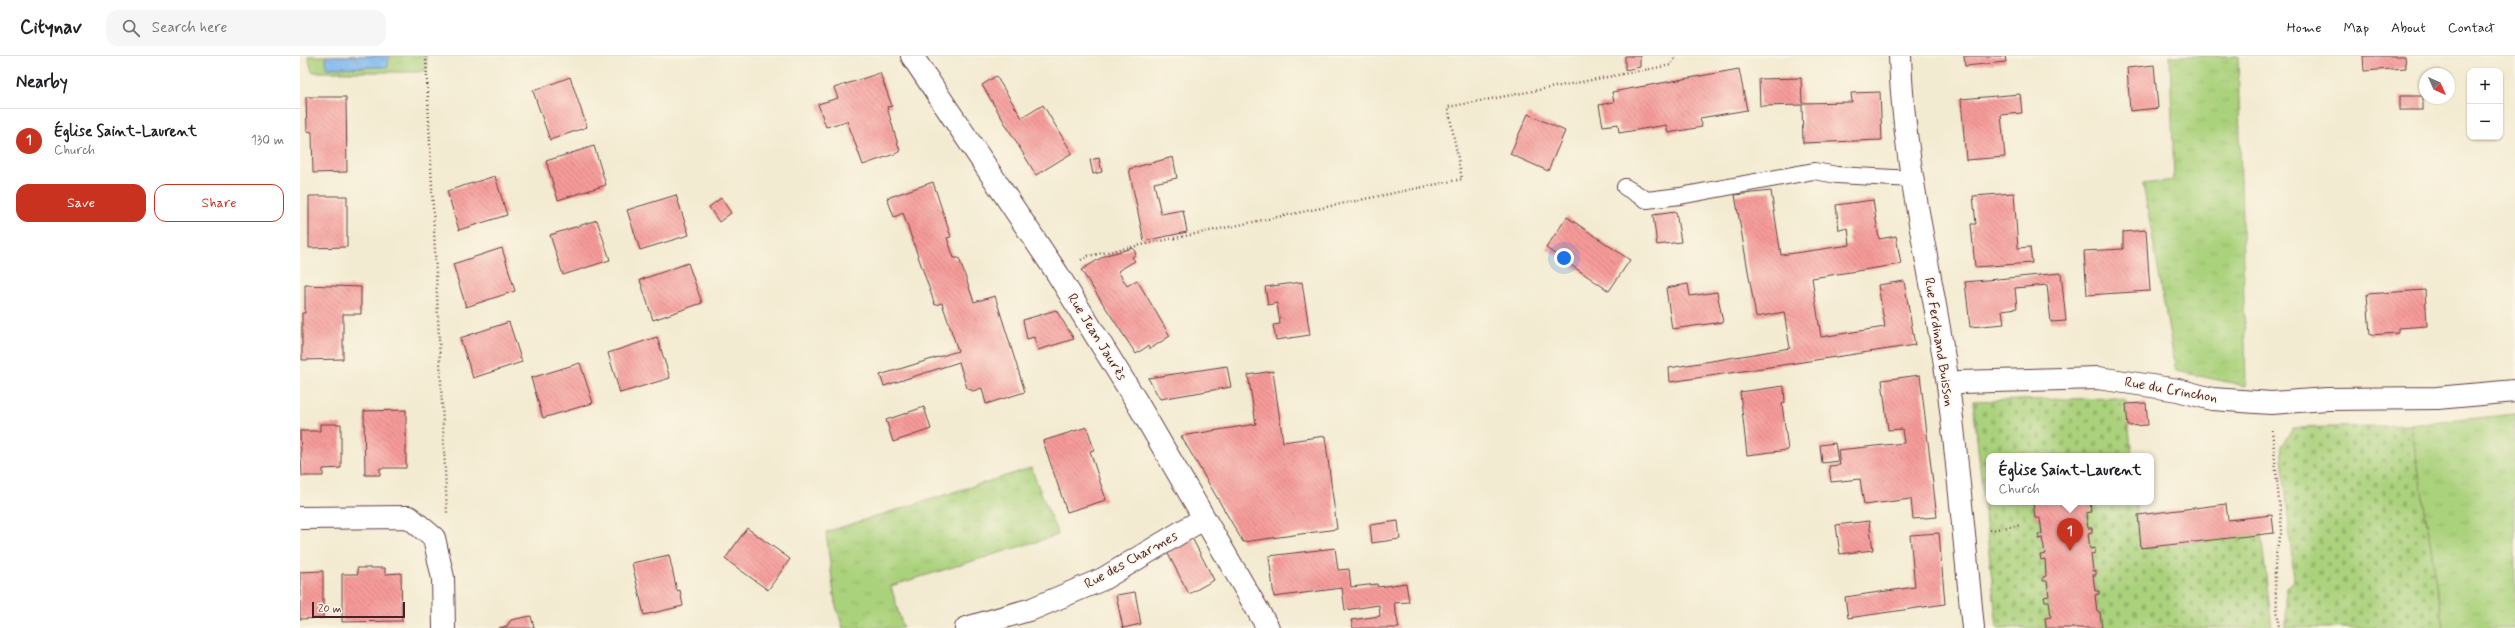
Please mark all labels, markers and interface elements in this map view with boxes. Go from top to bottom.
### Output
search box [106,10,386,46]
text: Citynav [20,15,82,40]
icon: search [120,17,142,39]
text: Search here [152,18,227,38]
text: Home [2287,19,2321,37]
text: Map [2343,19,2369,37]
text: About [2391,19,2426,37]
text: Contact [2448,19,2495,37]
north arrow [2419,68,2455,104]
map controls [2467,68,2503,140]
button: + [2467,68,2503,104]
text: Nearby [16,71,68,93]
button: − [2467,104,2503,140]
text: Église Saint-Laurent [54,122,197,142]
text: 1 [26,132,32,149]
text: 130 m [251,132,284,149]
text: Church [54,142,95,159]
button: Save [16,184,146,222]
button: Share [154,184,284,222]
your location [1554,248,1574,268]
street label: Rue Ferdinand Buisson [1920,276,1958,408]
street label: Rue Jean Jaurès [1063,290,1131,384]
street label: Rue du Crinchon [2123,373,2219,407]
popup [1986,453,2154,505]
text: Église Saint-Laurent [1999,461,2141,481]
text: Church [1999,481,2040,498]
pin: 1 [2057,518,2083,551]
street label: Rue des Charmes [1081,527,1181,593]
scale bar [312,600,405,619]
text: 20 m [318,602,341,616]

